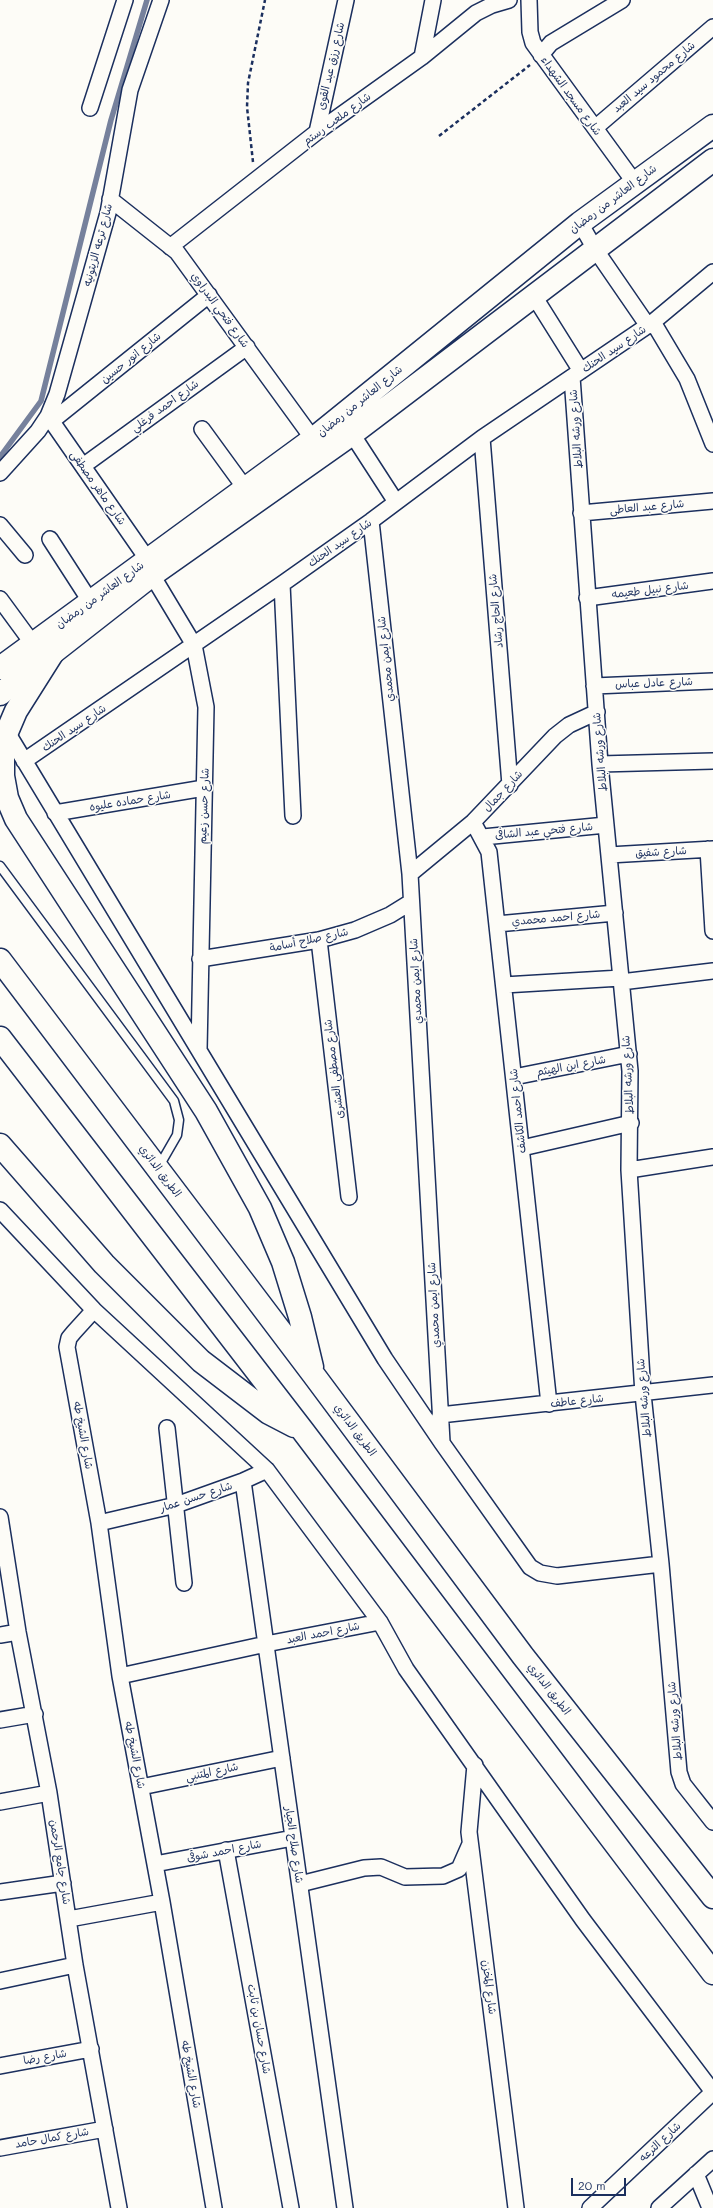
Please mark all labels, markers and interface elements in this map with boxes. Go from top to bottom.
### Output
street label: شارع رزق عبد القوى [314,21,348,111]
street label: شارع محمود سيد العبد [610,39,698,115]
street label: شارع مسجد الشهداء [538,54,604,138]
street label: شارع ملعب رستم [300,90,374,148]
street label: شارع العاشر من رمضان [567,162,659,236]
street label: شارع ترعه الزيتونيه [81,202,115,288]
street label: شارع فتحي البدراوي [188,270,252,350]
street label: شارع سيد الحنك [579,323,649,375]
street label: شارع انور حسين [98,330,164,386]
street label: شارع العاشر من رمضان [315,363,405,439]
street label: شارع احمد فرغلي [129,377,201,435]
street label: شارع ورشه البلاط [567,389,585,469]
street label: شارع ماهر مصطفى [67,448,129,528]
street label: شارع عبد العاطى [609,497,685,517]
street label: شارع سيد الحنك [306,516,374,570]
street label: شارع العاشر من رمضان [53,559,147,631]
street label: شارع الحاج رشاد [486,573,506,649]
street label: شارع نبيل طعيمه [611,579,689,601]
street label: شارع ايمن محمدي [375,616,397,702]
street label: شارع عادل عباس [615,675,693,691]
street label: شارع سيد الحنك [39,702,109,754]
street label: شارع ورشه البلاط [590,712,610,792]
street label: شارع حسن زعيم [196,768,212,844]
street label: شارع جمال [480,768,526,814]
street label: شارع حماده عليوه [88,788,172,814]
street label: شارع فتحي عبد الشافى [494,820,594,842]
street label: شارع شفيق [635,844,687,860]
street label: شارع احمد محمدي [511,908,601,928]
street label: شارع صلاح أسامة [268,925,350,955]
street label: شارع ايمن محمدي [407,938,425,1024]
street label: شارع مصطفى العشرى [321,1019,347,1119]
street label: شارع ورشه البلاط [619,1035,637,1115]
street label: شارع ابن الهيثم [535,1053,607,1079]
street label: شارع احمد الكاشف [507,1068,529,1154]
street label: الطريق الدائري [136,1142,184,1200]
street label: شارع ايمن محمدي [425,1262,443,1348]
street label: شارع ورشه البلاط [634,1358,654,1438]
street label: شارع عاطف [550,1392,604,1410]
street label: شارع الشيخ طه [71,1400,95,1470]
street label: الطريق الدائري [331,1401,379,1459]
street label: شارع حسن عمار [158,1479,234,1515]
street label: شارع احمد العبد [285,1619,361,1647]
street label: الطريق الدائري [525,1661,573,1717]
street label: شارع ورشه البلاط [665,1681,685,1761]
street label: شارع الشيخ طه [122,1720,148,1790]
street label: شارع المتنبي [184,1760,240,1784]
street label: شارع صلاح الجيار [282,1806,306,1884]
street label: شارع جامع الرحمن [47,1819,73,1905]
street label: شارع احمد شوقى [185,1837,263,1865]
street label: شارع المخزن [479,1959,499,2015]
street label: شارع حسان بن ثابت [245,1983,273,2075]
street label: شارع الشيخ طه [179,2039,203,2109]
street label: شارع رضا [22,2047,68,2067]
street label: شارع الترعه [636,2119,684,2165]
street label: شارع كمال حامد [14,2125,90,2151]
scale bar [573,2170,628,2196]
text: 20 m [578,2177,606,2193]

